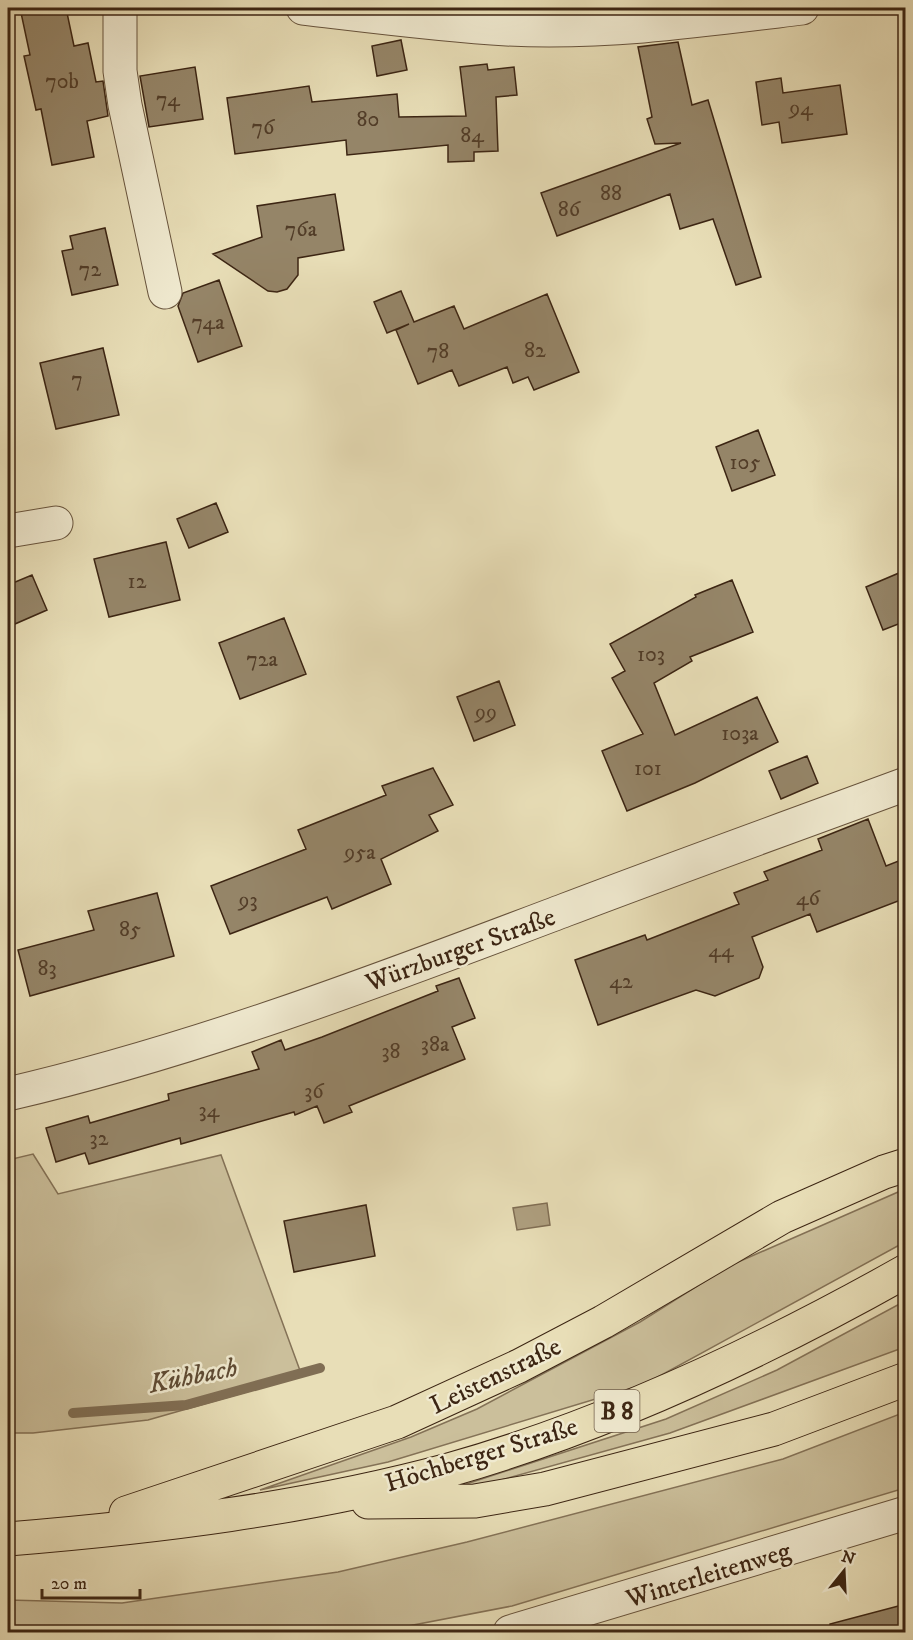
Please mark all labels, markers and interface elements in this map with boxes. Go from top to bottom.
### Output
house number: 70b [45,68,79,95]
house number: 74 [156,86,181,113]
house number: 94 [788,95,814,122]
house number: 80 [357,106,379,133]
house number: 76 [252,114,276,141]
house number: 84 [460,122,485,149]
house number: 88 [600,180,622,207]
house number: 86 [558,196,582,223]
house number: 76a [285,216,318,243]
house number: 72 [79,256,101,283]
house number: 74a [191,309,225,336]
house number: 82 [524,337,546,364]
house number: 78 [427,338,449,365]
house number: 7 [71,366,83,393]
house number: 105 [730,449,760,476]
house number: 12 [128,568,147,595]
house number: 103 [637,641,665,668]
house number: 72a [246,646,279,673]
house number: 99 [474,699,497,726]
house number: 103a [721,720,759,747]
house number: 101 [634,755,662,782]
house number: 95a [343,839,376,866]
house number: 46 [796,885,822,912]
house number: 93 [237,887,258,914]
street label: Würzburger Straße [360,901,560,1000]
house number: 85 [119,916,141,943]
house number: 44 [708,937,735,964]
house number: 83 [37,955,57,982]
house number: 42 [609,968,633,995]
house number: 38a [421,1031,450,1058]
house number: 38 [381,1038,401,1065]
house number: 36 [304,1078,325,1105]
house number: 34 [199,1097,221,1124]
house number: 32 [89,1125,109,1152]
street label: Leistenstraße [425,1330,567,1422]
water label: Kühbach [145,1351,240,1401]
road number: B 8 [594,1390,640,1432]
street label: Höchberger Straße [381,1411,582,1500]
street label: Winterleitenweg [621,1535,795,1616]
north arrow [814,1541,874,1601]
text: N [839,1546,858,1569]
scale bar [42,1562,140,1600]
text: 20 m [51,1573,87,1595]

